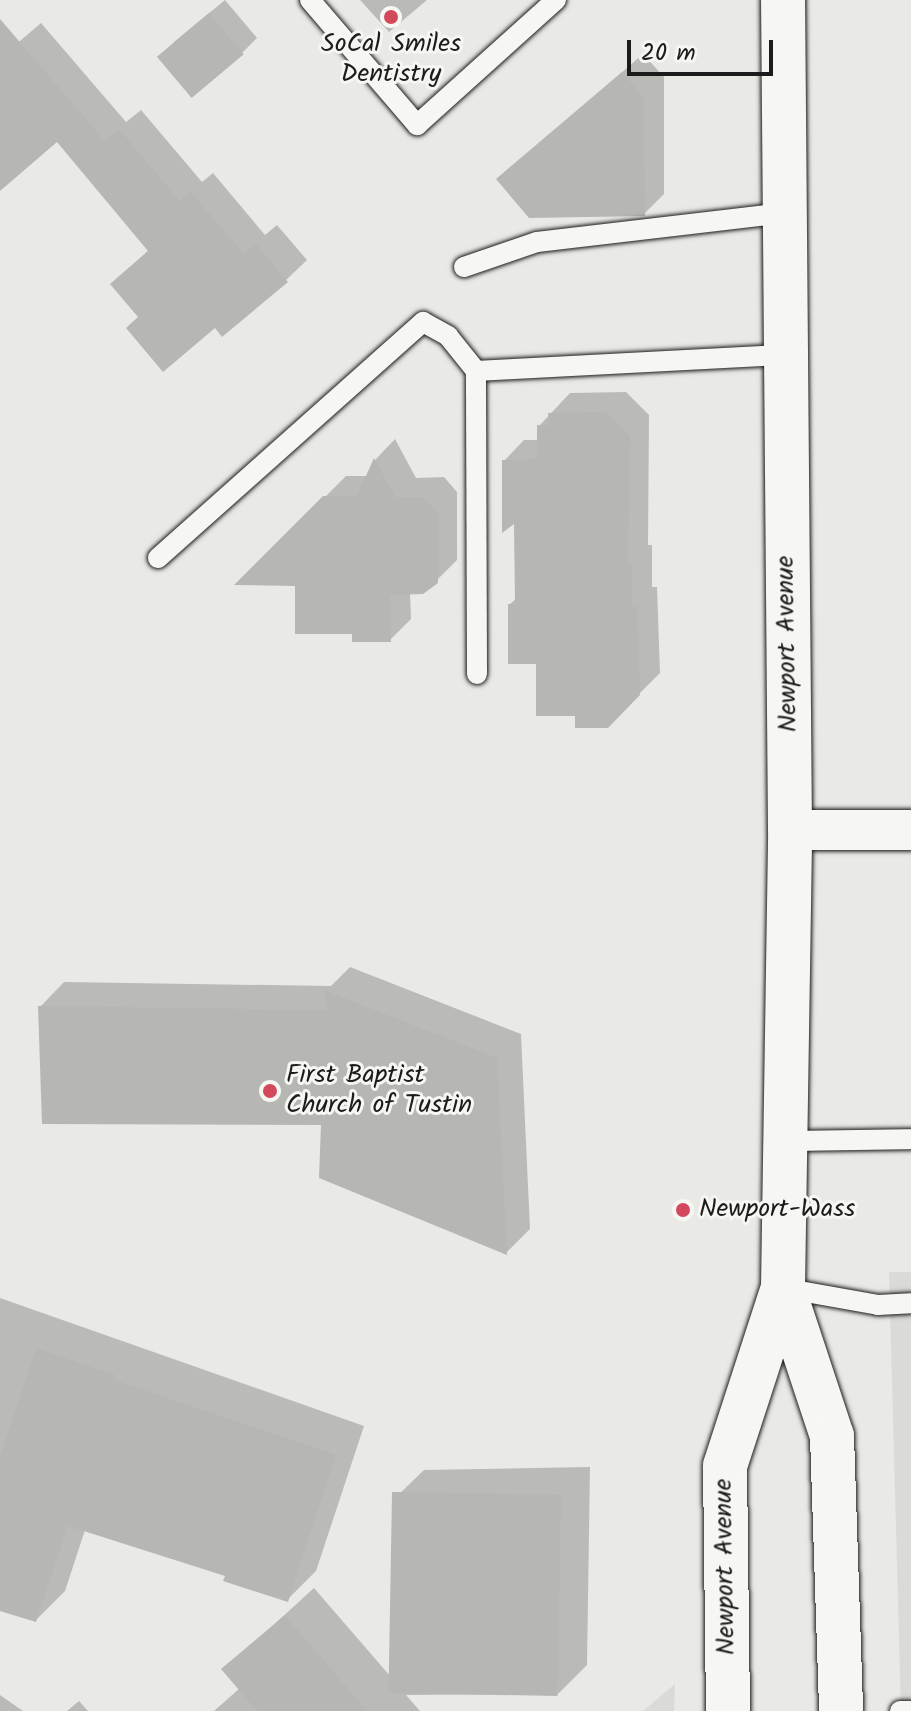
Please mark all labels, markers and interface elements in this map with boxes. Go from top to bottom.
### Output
marker: SoCal Smiles Dentistry [382,8,400,26]
scale bar [631,24,777,74]
place label: SoCal Smiles Dentistry [321,29,461,90]
text: 20 m [641,34,696,73]
street label: Newport Avenue [771,555,805,733]
place label: First Baptist Church of Tustin [286,1060,472,1122]
marker: First Baptist Church of Tustin [261,1082,279,1100]
place label: Newport-Wass [699,1194,855,1226]
marker: Newport-Wass [674,1201,692,1219]
street label: Newport Avenue [709,1478,743,1656]

